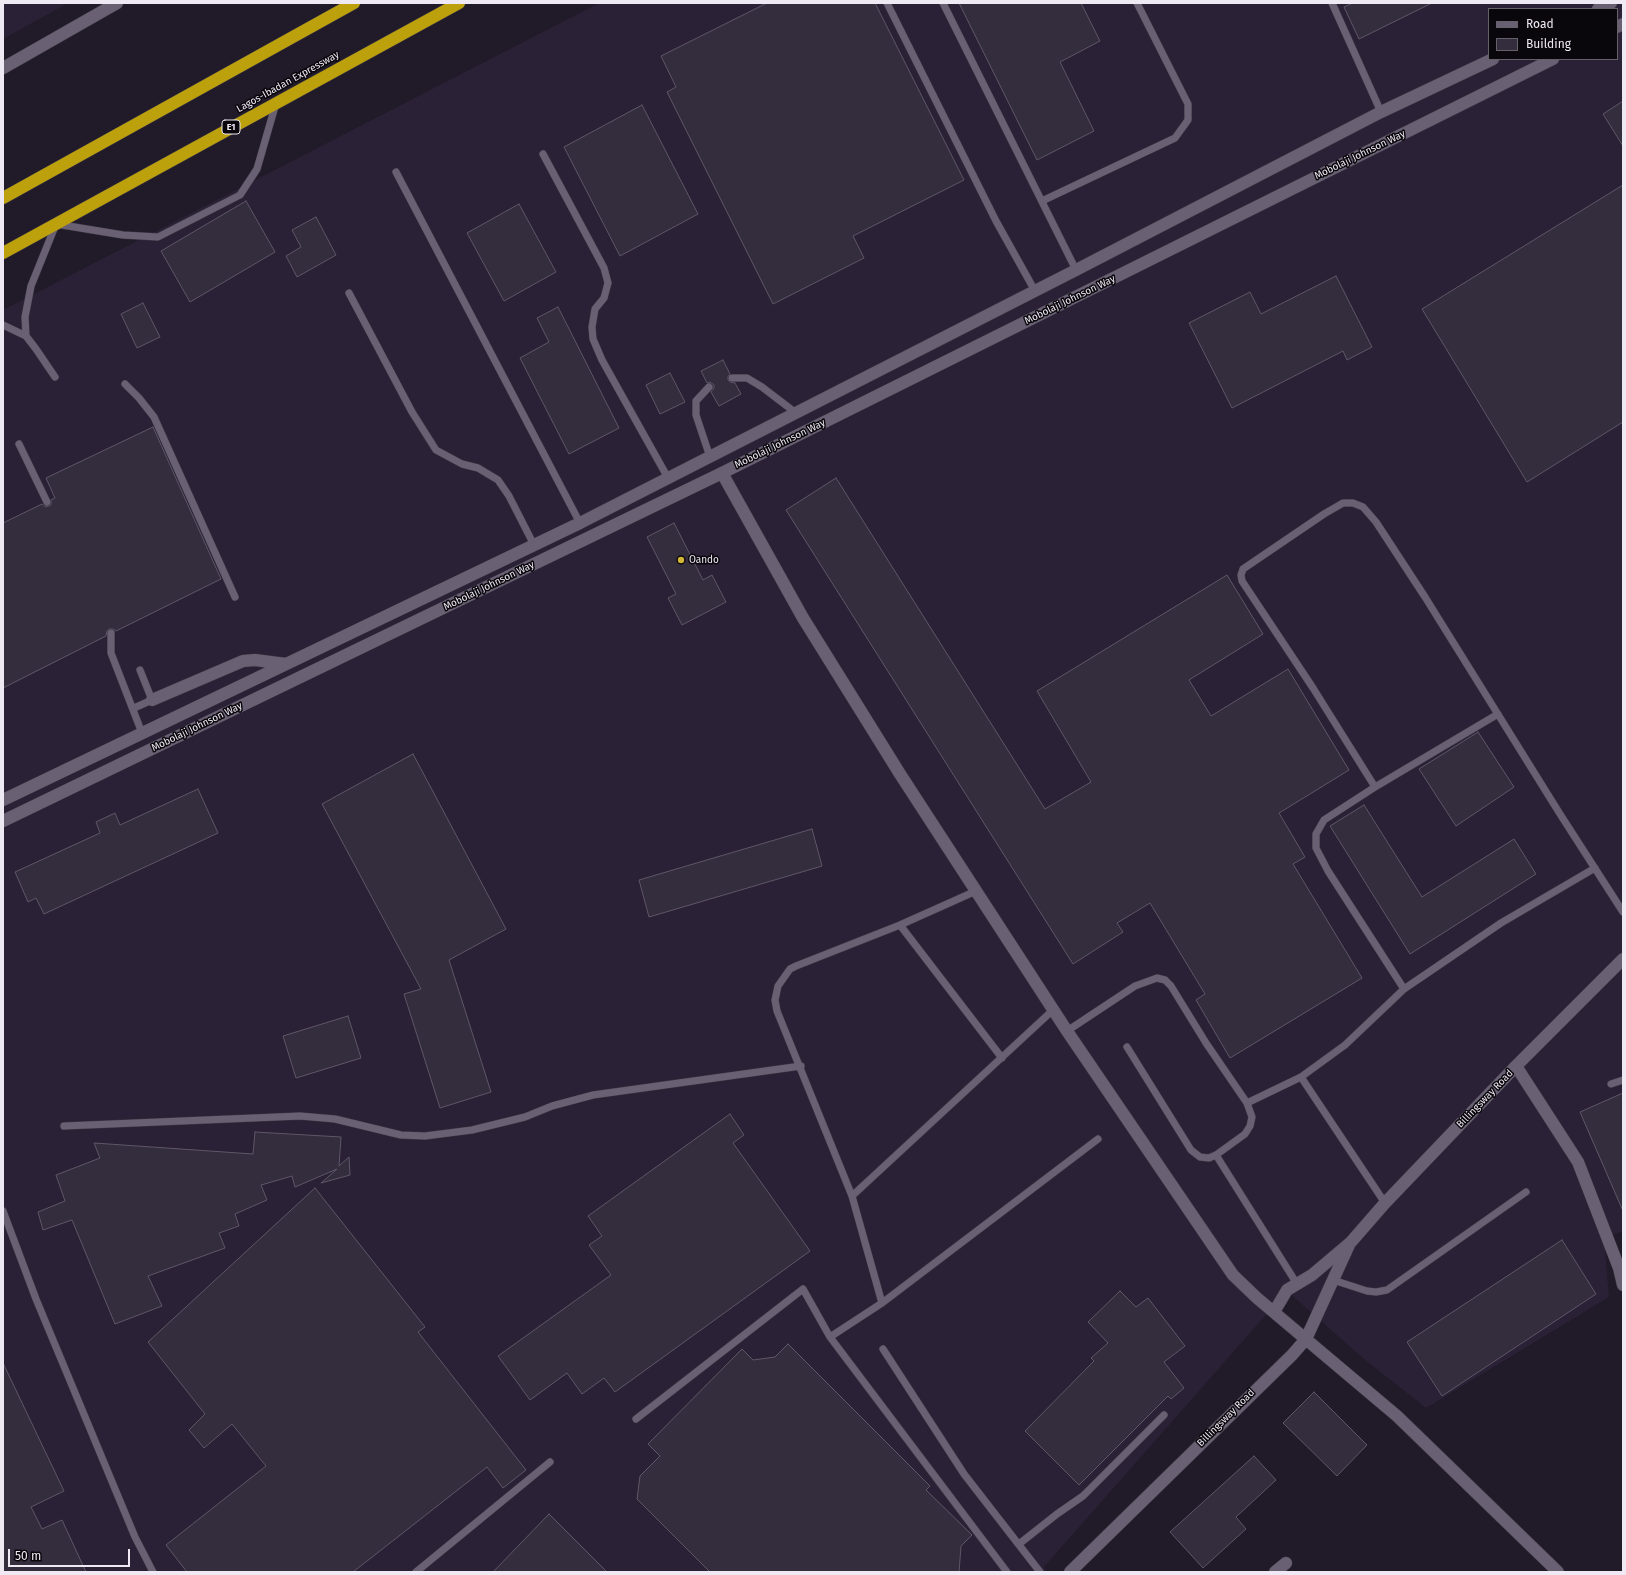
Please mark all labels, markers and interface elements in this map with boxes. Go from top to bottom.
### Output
legend [1488,8,1618,60]
text: Road [1526,17,1554,31]
text: Building [1526,37,1571,51]
street label: Lagos-Ibadan Expressway [235,49,341,115]
road number: E1 [222,120,240,134]
street label: Mobolaji Johnson Way [1313,128,1407,182]
street label: Mobolaji Johnson Way [1023,273,1117,327]
street label: Mobolaji Johnson Way [733,417,827,471]
place label: Oando [689,554,719,566]
marker: Oando [676,555,686,565]
street label: Mobolaji Johnson Way [442,559,536,613]
street label: Mobolaji Johnson Way [150,700,244,754]
street label: Billingsway Road [1454,1067,1516,1131]
street label: Billingsway Road [1195,1387,1257,1449]
scale bar [10,1541,132,1567]
text: 50 m [15,1549,41,1563]

